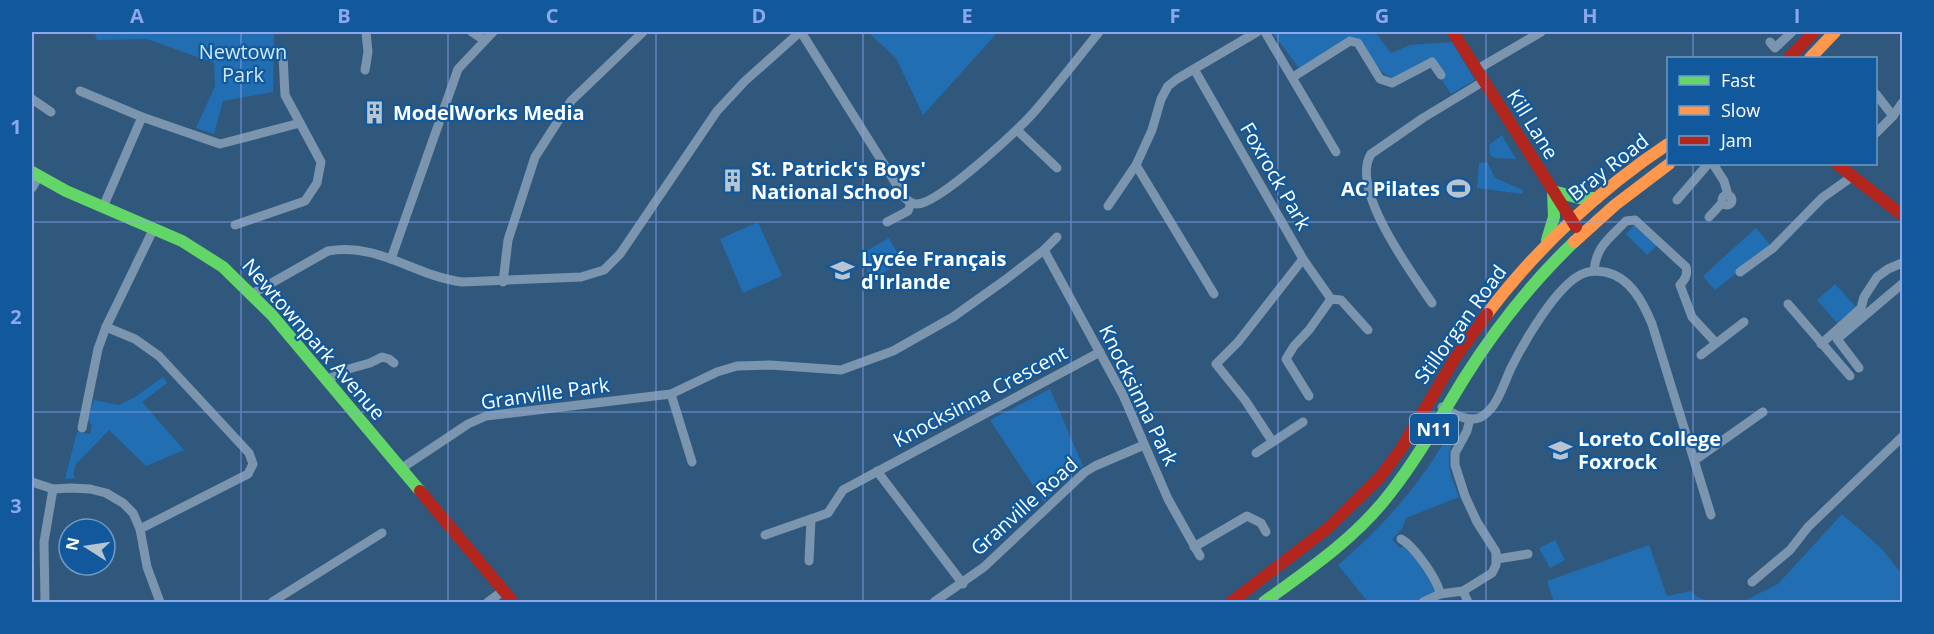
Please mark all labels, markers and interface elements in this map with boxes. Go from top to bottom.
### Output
text: A [130,2,144,29]
text: B [337,2,351,29]
text: C [546,2,559,29]
text: D [752,2,766,29]
text: E [961,2,973,29]
text: F [1170,2,1180,29]
text: G [1375,2,1389,29]
text: H [1582,2,1598,29]
text: I [1794,2,1800,29]
park label: Newtown Park [199,38,287,88]
legend [1667,57,1877,165]
text: Fast [1721,68,1755,92]
street label: Kill Lane [1501,84,1565,164]
text: Slow [1721,98,1760,122]
building icon: ModelWorks Media [362,99,388,125]
place label: ModelWorks Media [393,99,585,126]
text: 1 [10,113,22,140]
street label: Foxrock Park [1234,117,1318,235]
street label: Bray Road [1562,127,1654,207]
text: Jam [1719,128,1753,152]
place label: St. Patrick's Boys' National School [751,155,926,205]
building icon: St. Patrick's Boys' National School [720,167,746,193]
place label: AC Pilates [1341,175,1440,202]
sports icon: AC Pilates [1445,175,1471,201]
place label: Lycée Français d'Irlande [861,245,1007,295]
street label: Newtownpark Avenue [236,253,392,425]
school or university icon: Lycée Français d'Irlande [830,257,856,283]
street label: Stillorgan Road [1408,259,1512,389]
text: 2 [10,303,22,330]
street label: Knocksinna Park [1093,320,1185,471]
street label: Knocksinna Crescent [888,339,1072,453]
street label: Granville Park [479,371,611,415]
road number: N11 [1410,414,1458,444]
place label: Loreto College Foxrock [1578,425,1721,475]
school or university icon: Loreto College Foxrock [1547,437,1573,463]
street label: Granville Road [965,451,1083,561]
text: 3 [10,492,22,519]
north arrow [57,517,117,577]
text: N [60,535,84,553]

